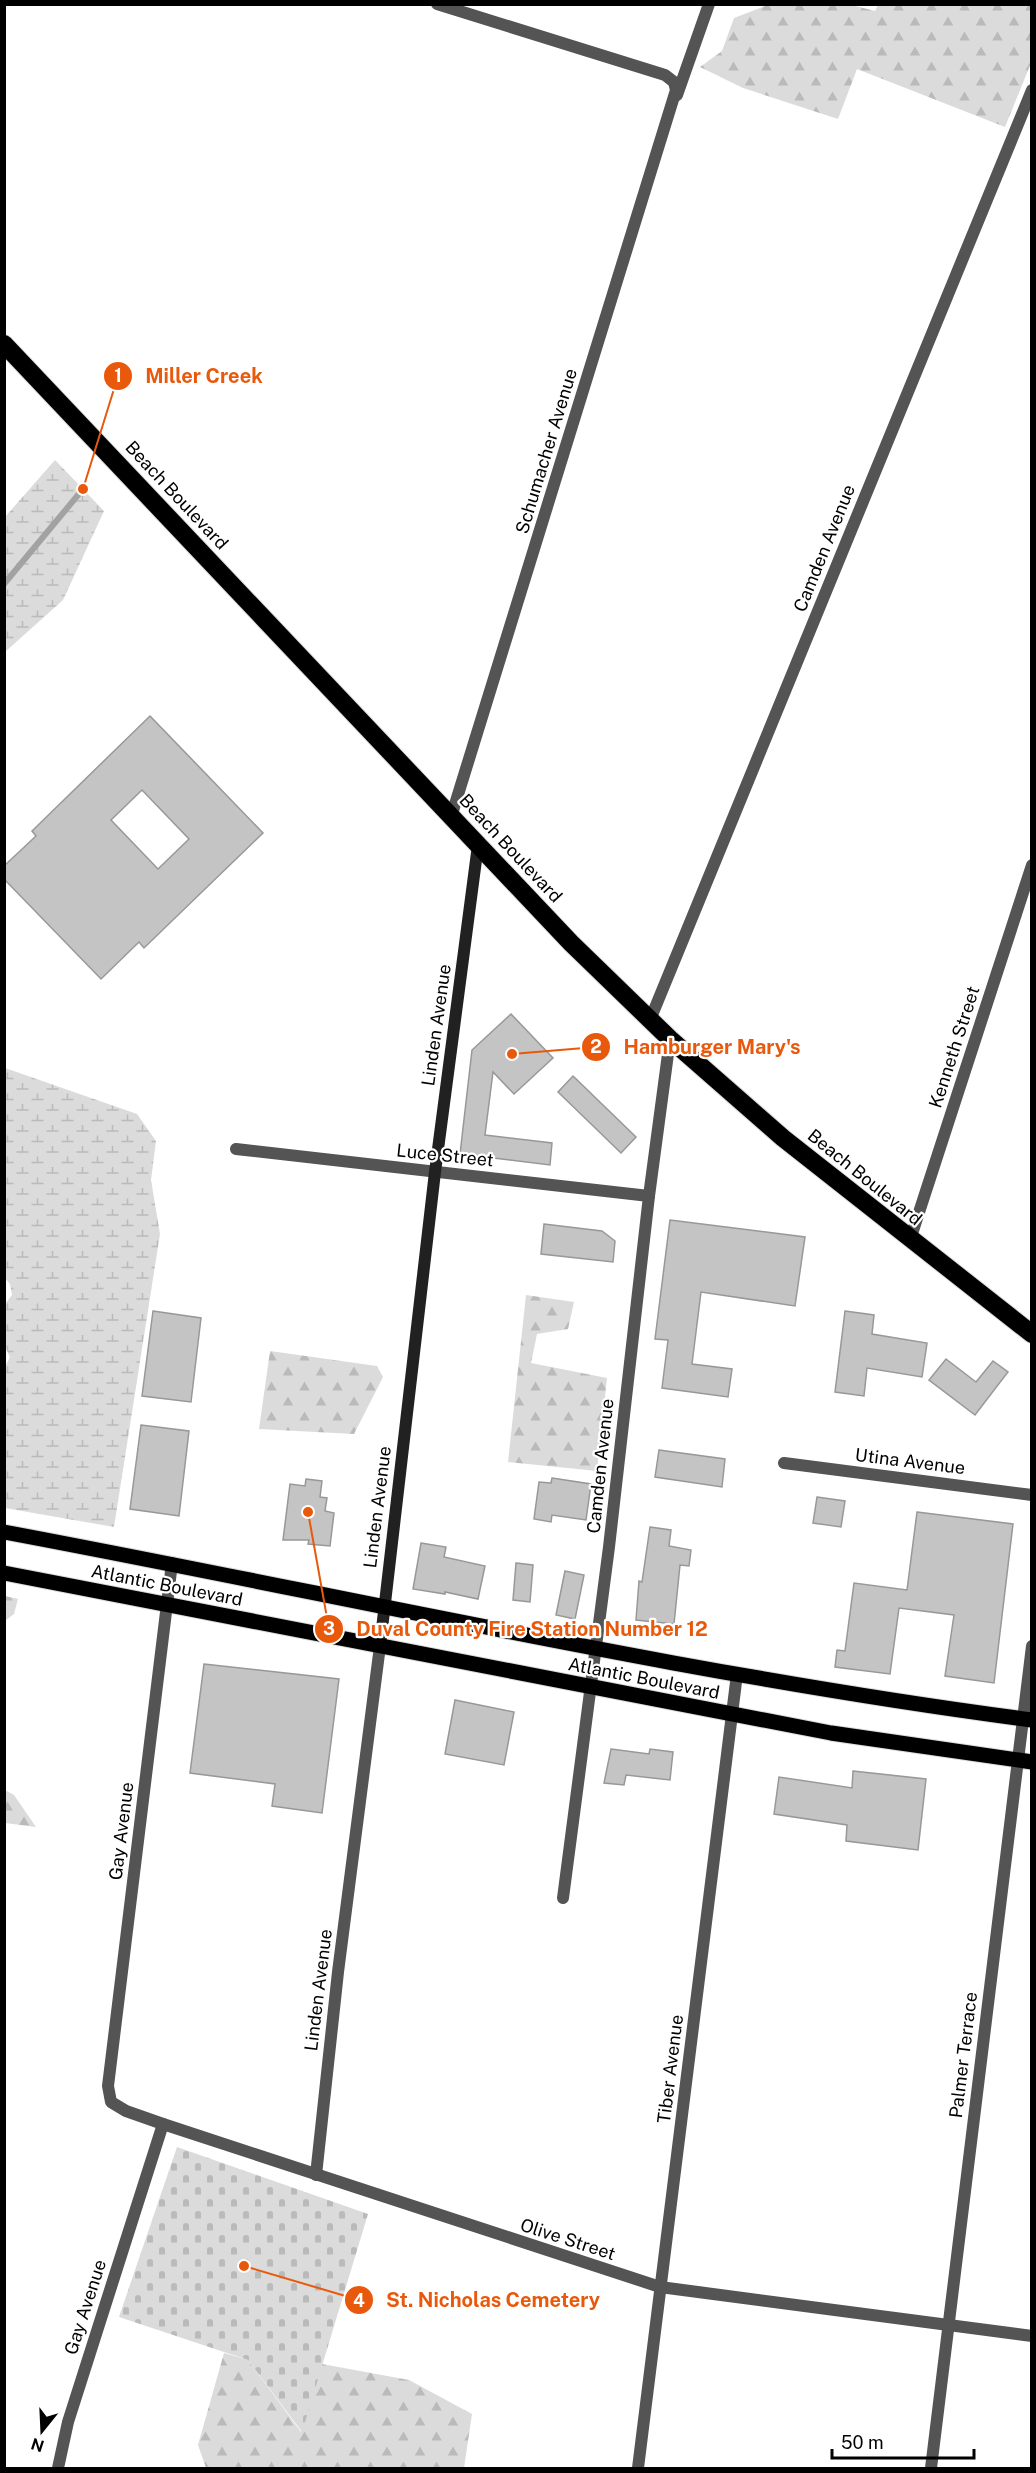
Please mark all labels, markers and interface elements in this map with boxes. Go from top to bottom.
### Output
callout: Miller Creek [103,357,274,395]
text: Miller Creek [145,364,263,388]
text: 1 [114,365,122,386]
street label: Schumacher Avenue [511,366,581,536]
street label: Beach Boulevard [121,436,233,554]
street label: Camden Avenue [789,481,859,615]
street label: Beach Boulevard [455,789,567,907]
street label: Linden Avenue [417,963,455,1087]
street label: Kenneth Street [924,983,984,1111]
callout: Hamburger Mary's [581,1028,812,1066]
text: Hamburger Mary's [623,1035,801,1059]
text: 2 [590,1036,602,1057]
street label: Beach Boulevard [804,1125,926,1229]
street label: Luce Street [395,1139,495,1171]
street label: Camden Avenue [582,1398,618,1534]
street label: Utina Avenue [854,1444,966,1478]
street label: Linden Avenue [359,1445,395,1569]
street label: Atlantic Boulevard [89,1560,245,1610]
callout: Duval County Fire Station Number 12 [314,1610,719,1648]
text: Duval County Fire Station Number 12 [356,1617,708,1641]
text: 3 [323,1618,335,1639]
street label: Atlantic Boulevard [566,1653,722,1703]
street label: Gay Avenue [105,1781,137,1881]
street label: Linden Avenue [300,1928,336,2052]
street label: Palmer Terrace [945,1991,981,2119]
street label: Tiber Avenue [653,2013,687,2125]
street label: Olive Street [518,2214,618,2264]
street label: Gay Avenue [60,2257,110,2357]
callout: St. Nicholas Cemetery [344,2281,612,2319]
text: St. Nicholas Cemetery [386,2288,600,2312]
text: 4 [353,2290,365,2311]
north arrow [12,2401,72,2461]
scale bar [832,2422,974,2460]
text: 50 m [841,2432,884,2453]
text: N [29,2434,46,2456]

